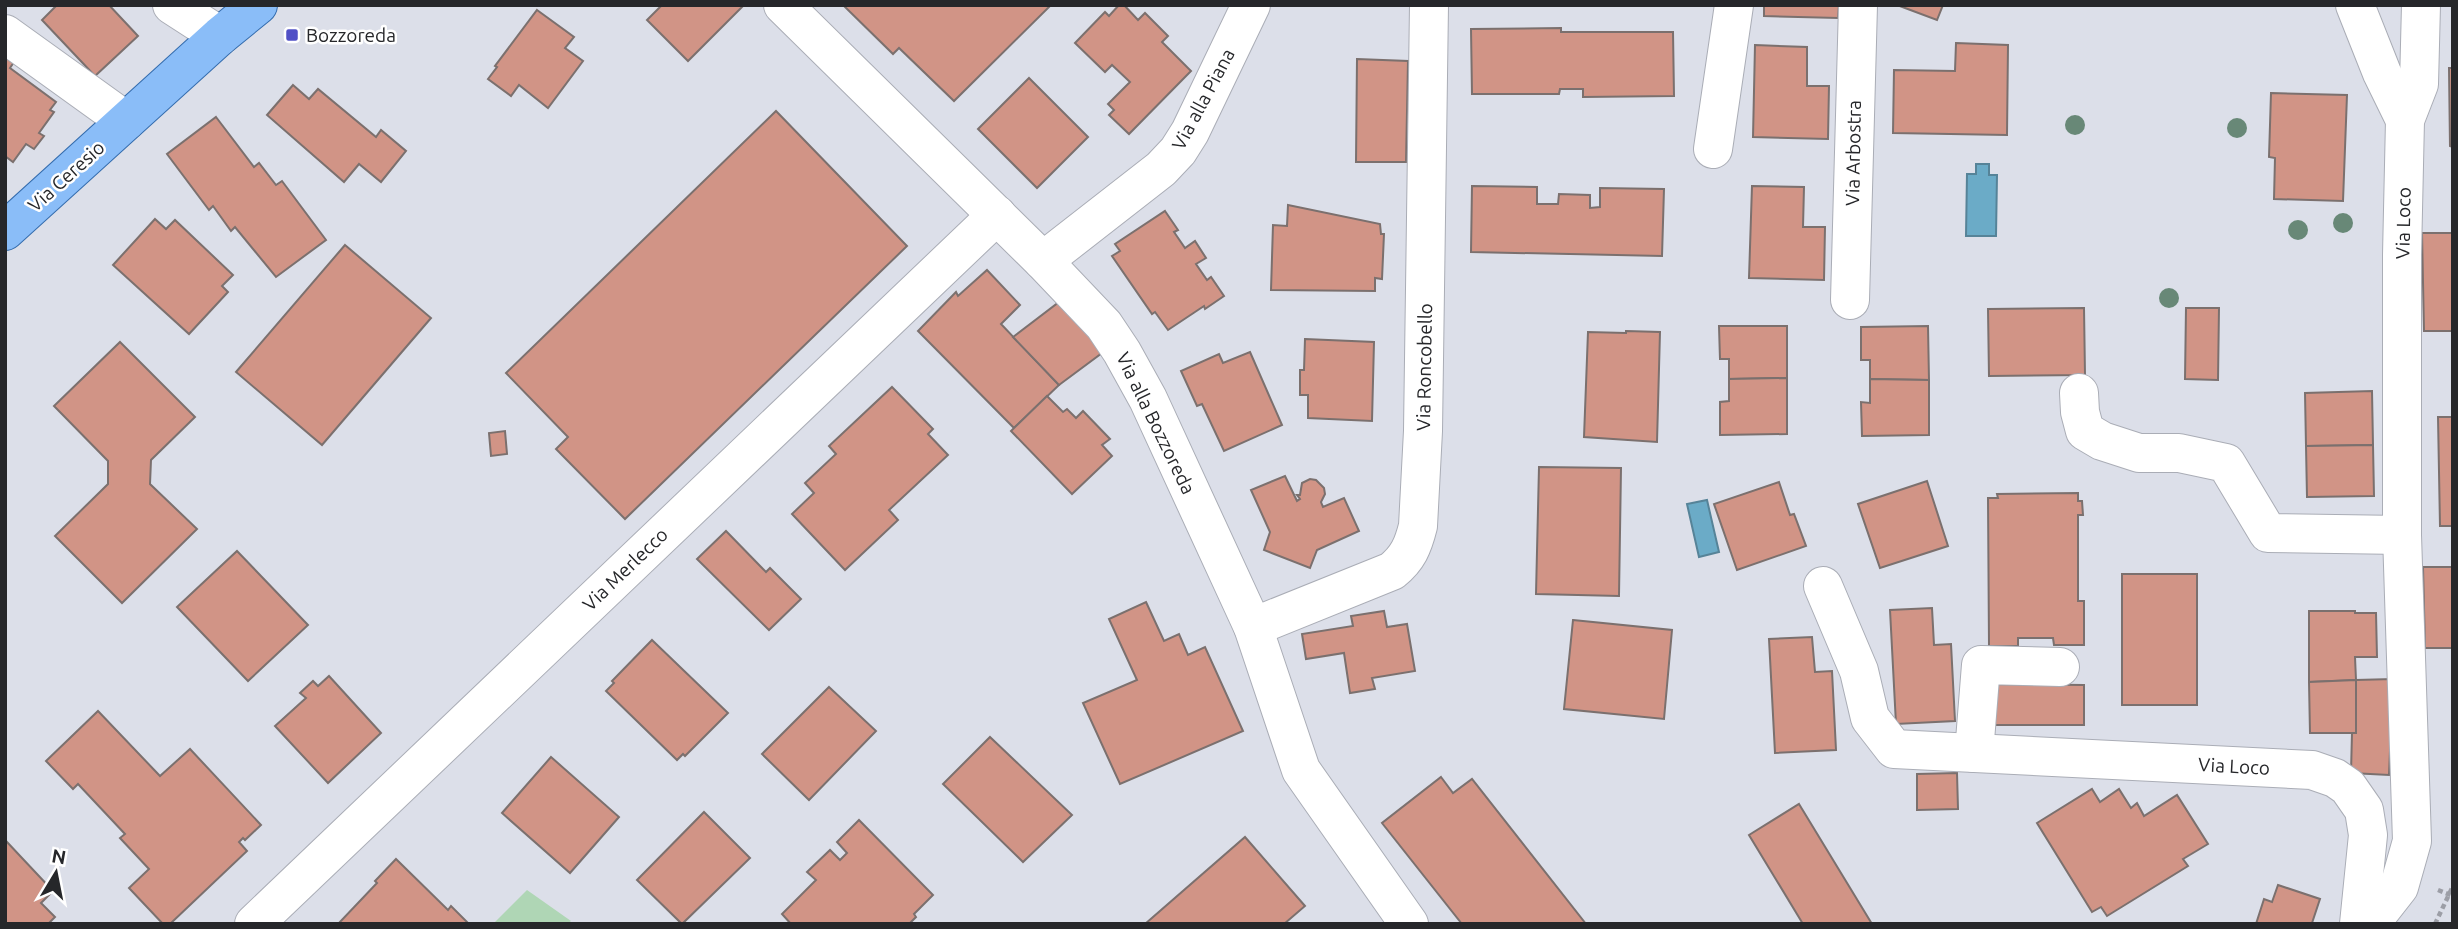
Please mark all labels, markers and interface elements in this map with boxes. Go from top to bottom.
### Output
place label: Bozzoreda [306,24,396,46]
marker: Bozzoreda [284,27,300,43]
street label: Via alla Piana [1167,45,1239,153]
street label: Via Arbostra [1841,100,1865,206]
street label: Via Ceresio [23,136,109,216]
street label: Via Loco [2391,187,2415,259]
street label: Via Roncobello [1412,303,1436,431]
street label: Via alla Bozzoreda [1112,348,1200,498]
street label: Via Merlecco [578,523,672,615]
street label: Via Loco [2197,753,2271,779]
north arrow [21,838,91,908]
text: N [50,844,68,868]

